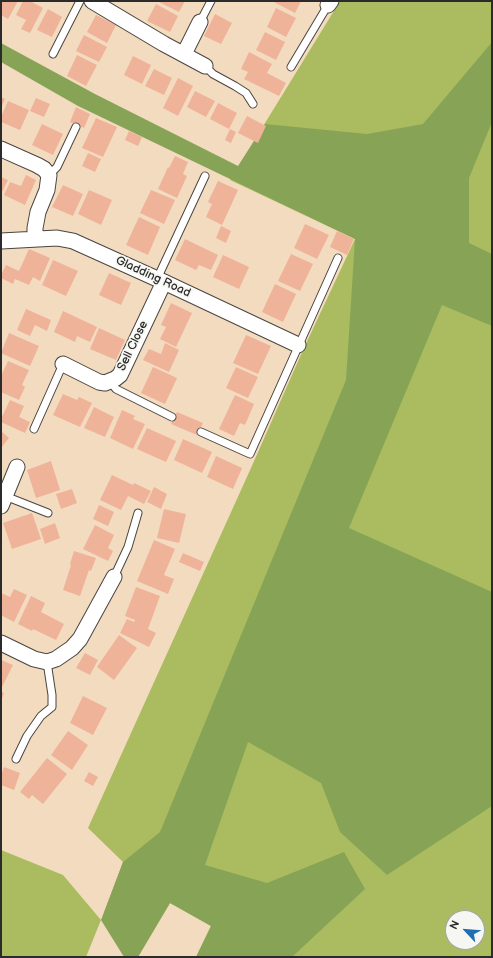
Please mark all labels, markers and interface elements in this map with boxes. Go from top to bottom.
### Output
street label: Gladding Road [113,253,193,301]
street label: Sell Close [115,319,151,373]
north arrow [445,910,485,950]
text: N [447,918,462,932]

